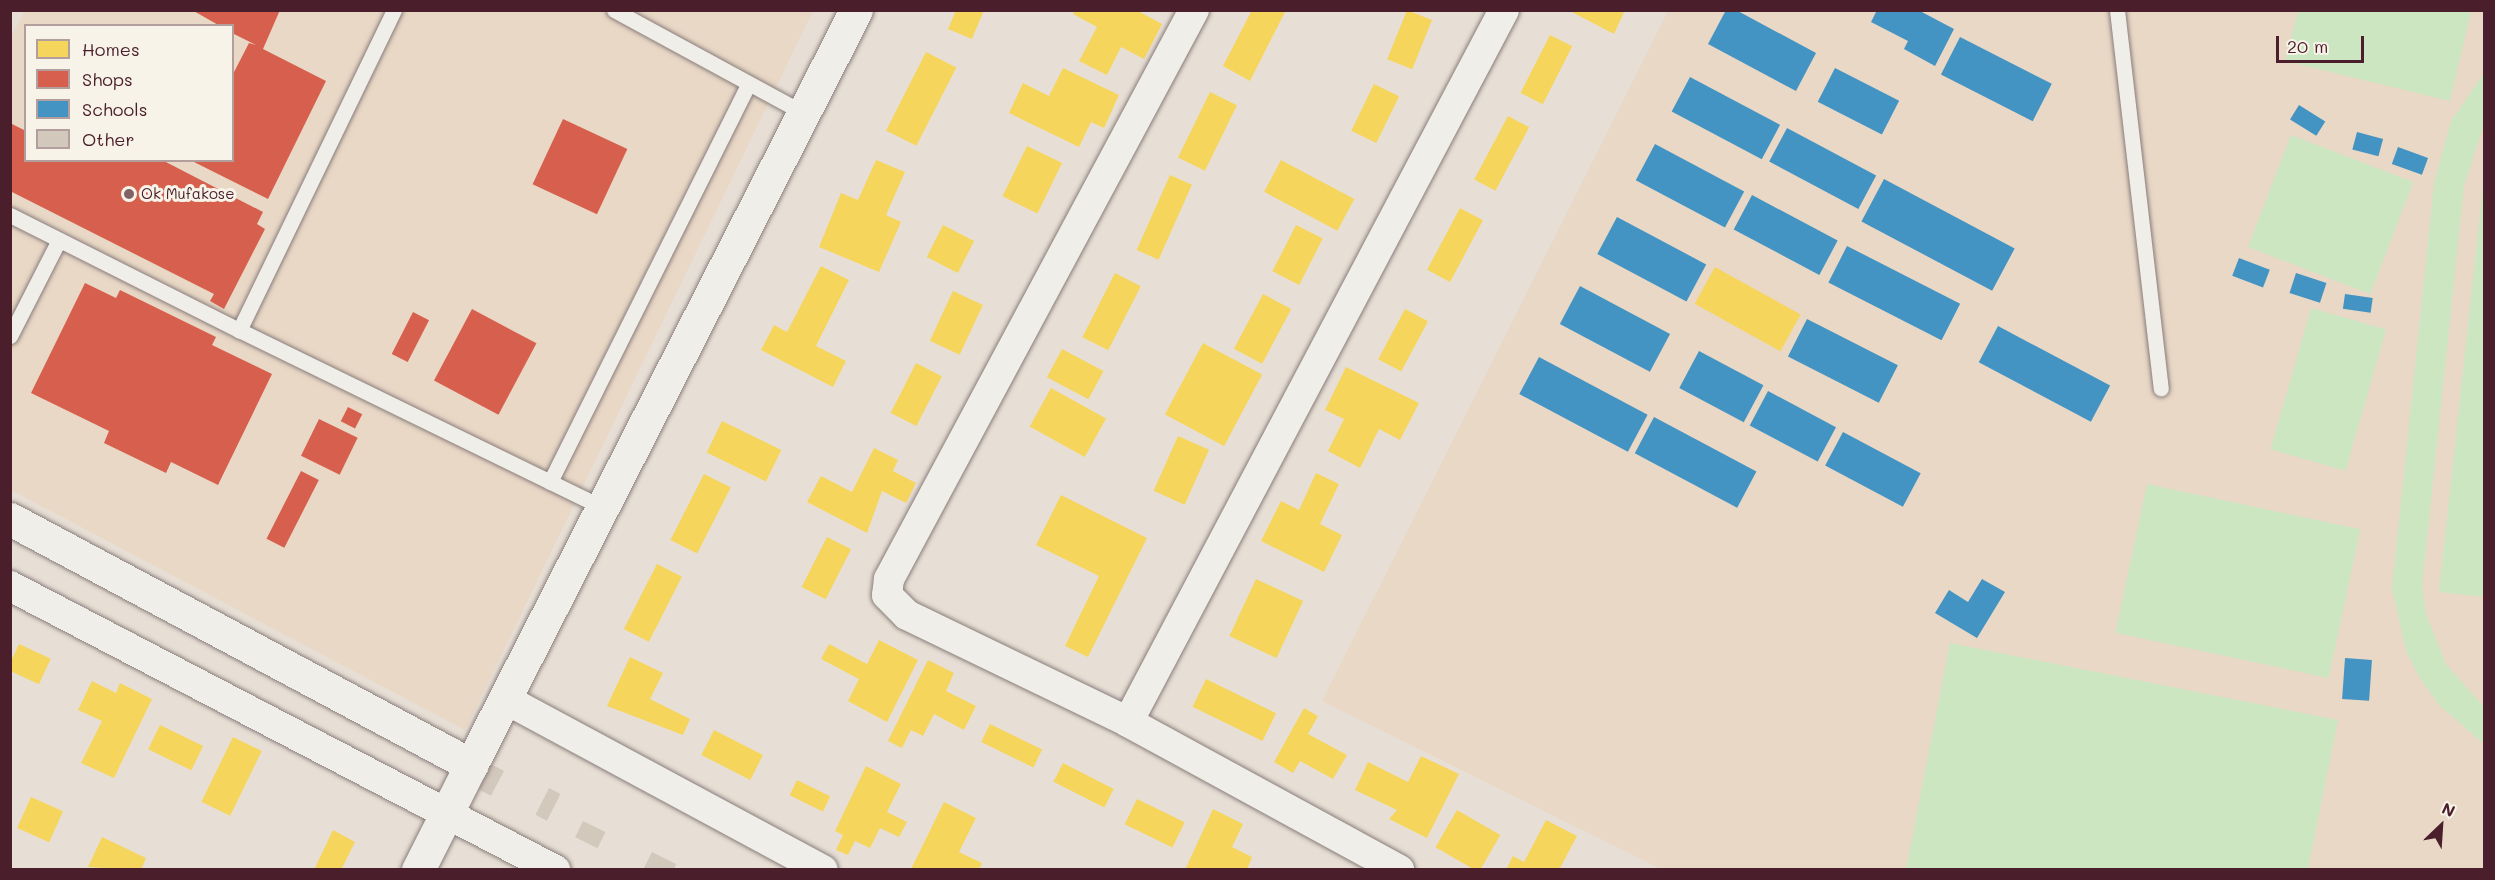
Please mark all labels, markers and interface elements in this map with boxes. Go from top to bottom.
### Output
legend [24,24,234,162]
scale bar [2279,24,2368,62]
text: 20 m [2287,34,2328,58]
text: Homes [82,37,140,61]
text: Shops [82,67,133,91]
text: Schools [82,97,147,121]
text: Other [82,127,135,151]
place label: Ok Mufakose [141,185,234,203]
marker: Ok Mufakose [122,187,136,201]
north arrow [2411,796,2471,856]
text: N [2439,797,2459,821]

